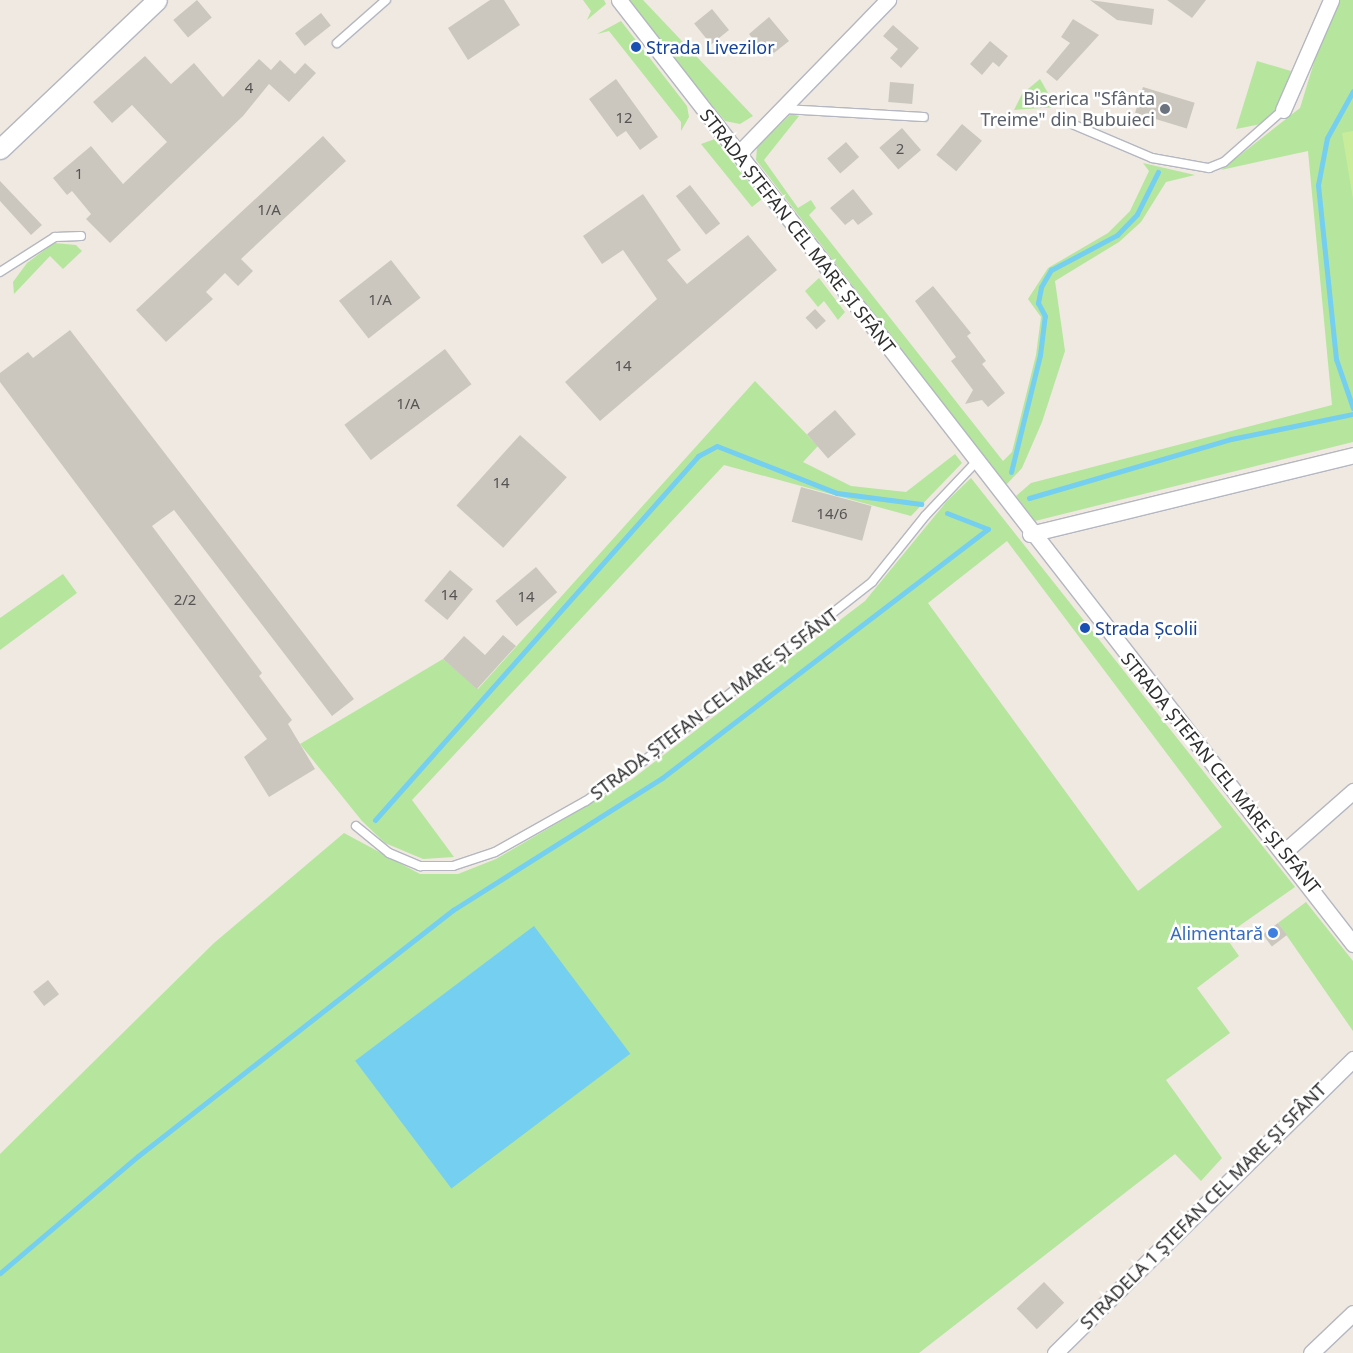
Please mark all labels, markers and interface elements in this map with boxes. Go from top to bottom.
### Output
place label: Strada Livezilor [646,36,775,58]
marker: Strada Livezilor [630,41,642,53]
house number: 4 [245,79,253,97]
place label: Biserica "Sfânta Treime" din Bubuieci [981,88,1155,130]
marker: Biserica "Sfânta Treime" din Bubuieci [1159,103,1171,115]
street label: STRADA ȘTEFAN CEL MARE ȘI SFÂNT [696,104,900,358]
house number: 12 [615,109,633,127]
house number: 2 [896,140,904,158]
house number: 1 [75,165,83,183]
house number: 1/A [257,201,281,219]
house number: 1/A [368,291,392,309]
house number: 14 [614,357,632,375]
house number: 1/A [396,395,420,413]
house number: 14 [492,474,510,492]
house number: 14/6 [816,505,848,523]
house number: 14 [440,586,458,604]
house number: 14 [517,588,535,606]
house number: 2/2 [174,591,196,609]
street label: STRADA ȘTEFAN CEL MARE ȘI SFÂNT [586,604,842,804]
place label: Strada Școlii [1095,617,1198,639]
marker: Strada Școlii [1079,622,1091,634]
street label: STRADA ȘTEFAN CEL MARE ȘI SFÂNT [1117,648,1325,898]
place label: Alimentară [1170,922,1263,944]
marker: Alimentară [1267,927,1279,939]
street label: STRADELA 1 ŞTEFAN CEL MARE ŞI SFÂNT [1076,1079,1330,1333]

